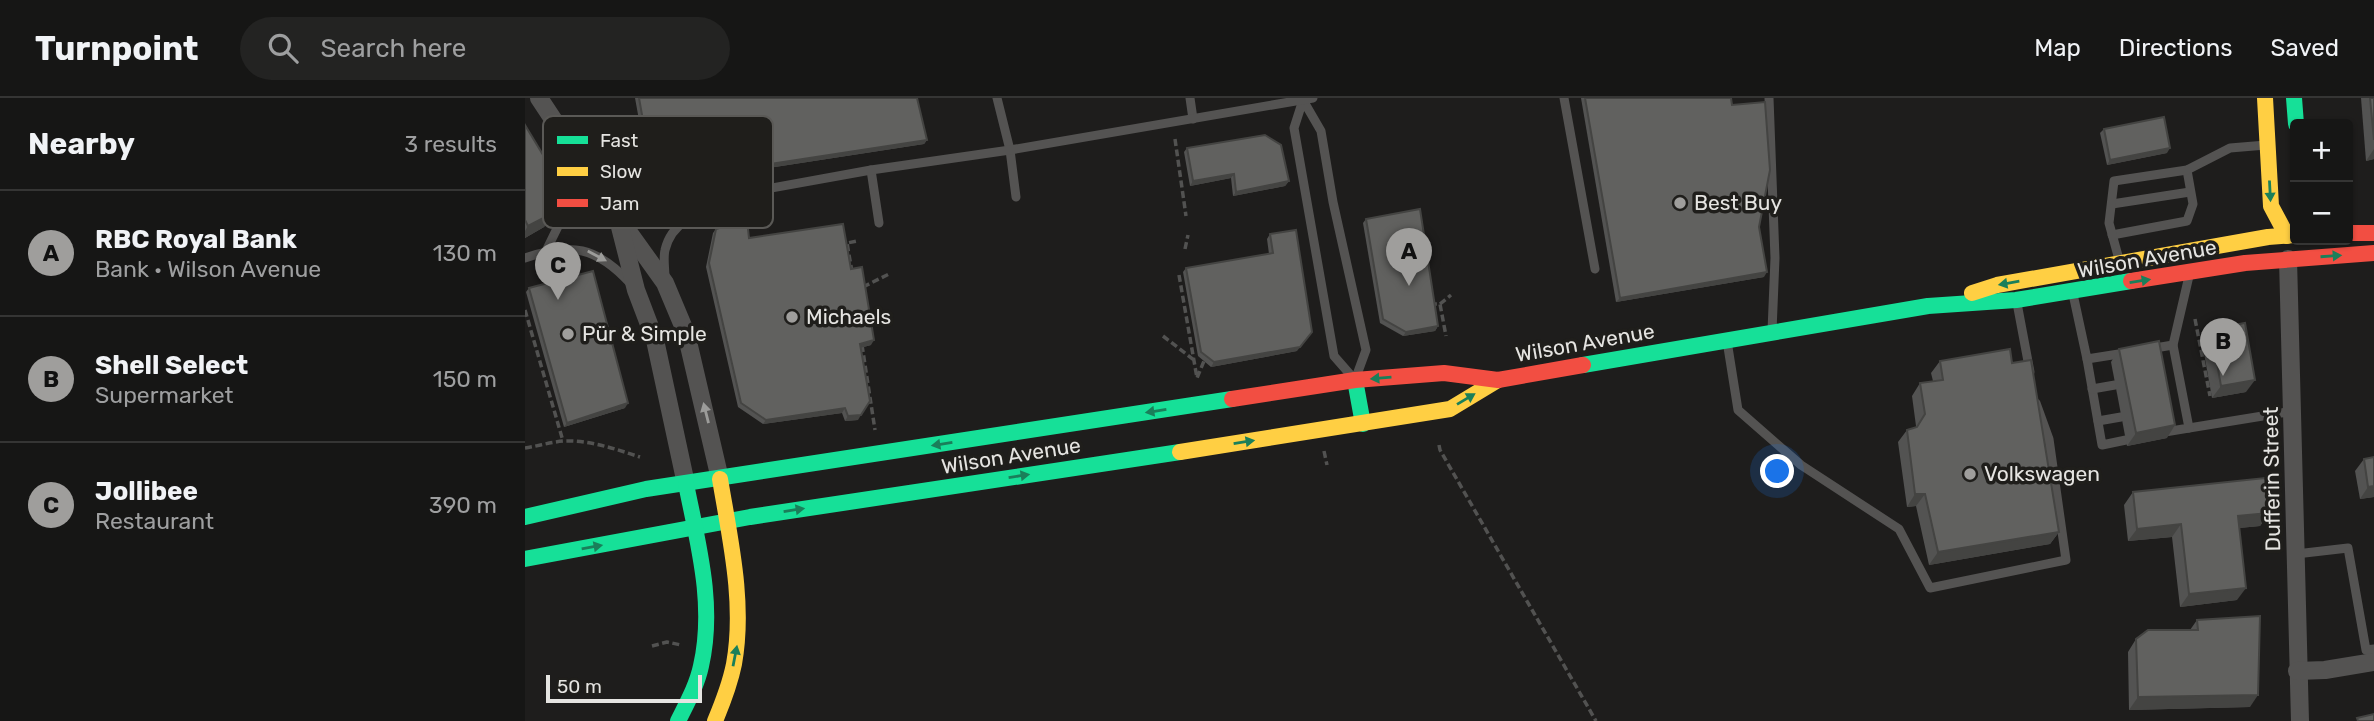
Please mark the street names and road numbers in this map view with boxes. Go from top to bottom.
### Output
street label: Wilson Avenue [2075,234,2218,283]
street label: Wilson Avenue [1513,318,1656,367]
street label: Dufferin Street [2258,406,2285,552]
street label: Wilson Avenue [940,432,1082,479]

